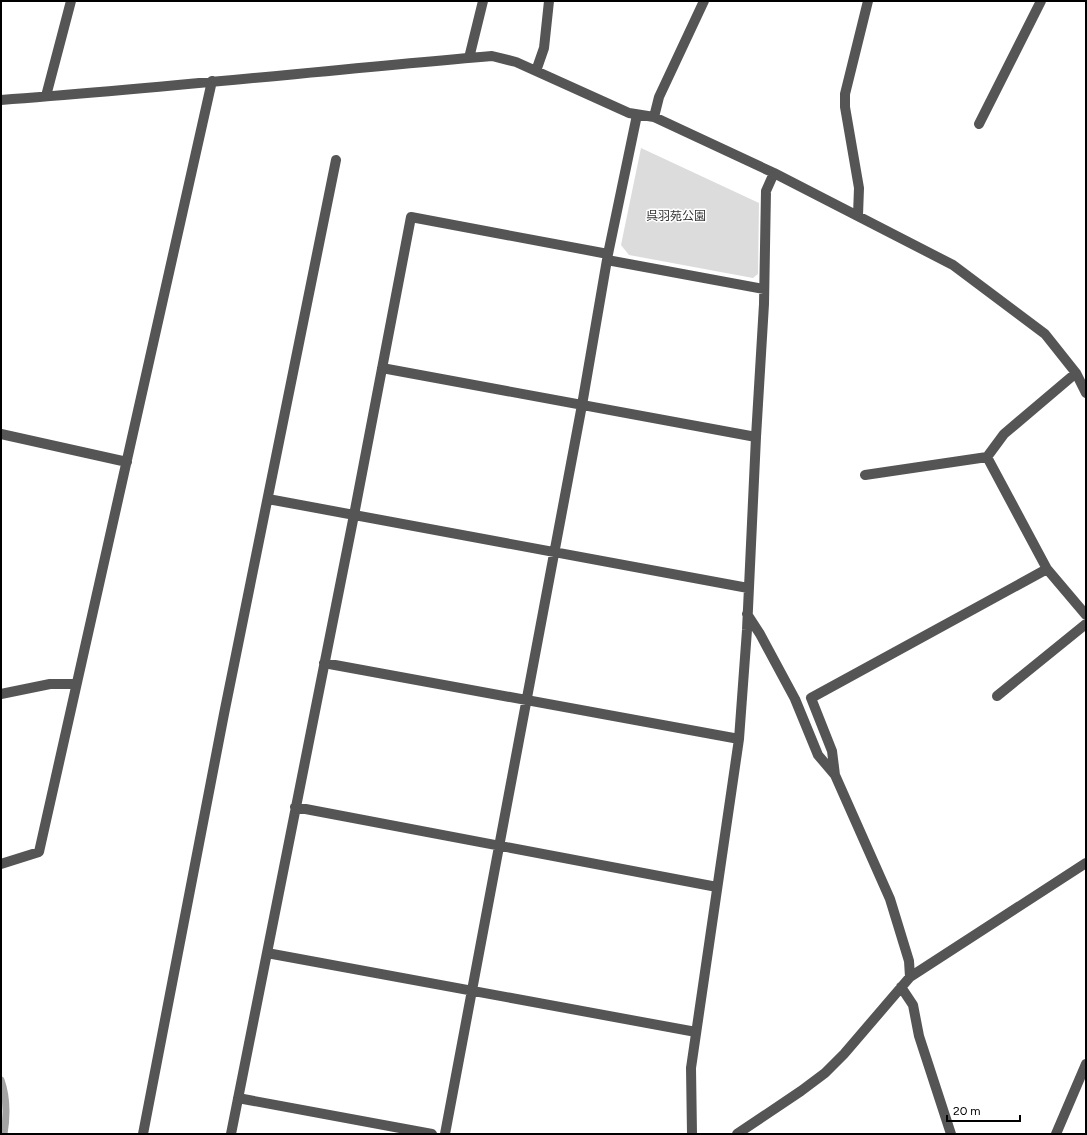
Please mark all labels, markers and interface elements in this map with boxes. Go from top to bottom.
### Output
park label: 呉羽苑公園 [646,209,706,223]
scale bar [947,1097,1020,1123]
text: 20 m [953,1104,981,1118]

